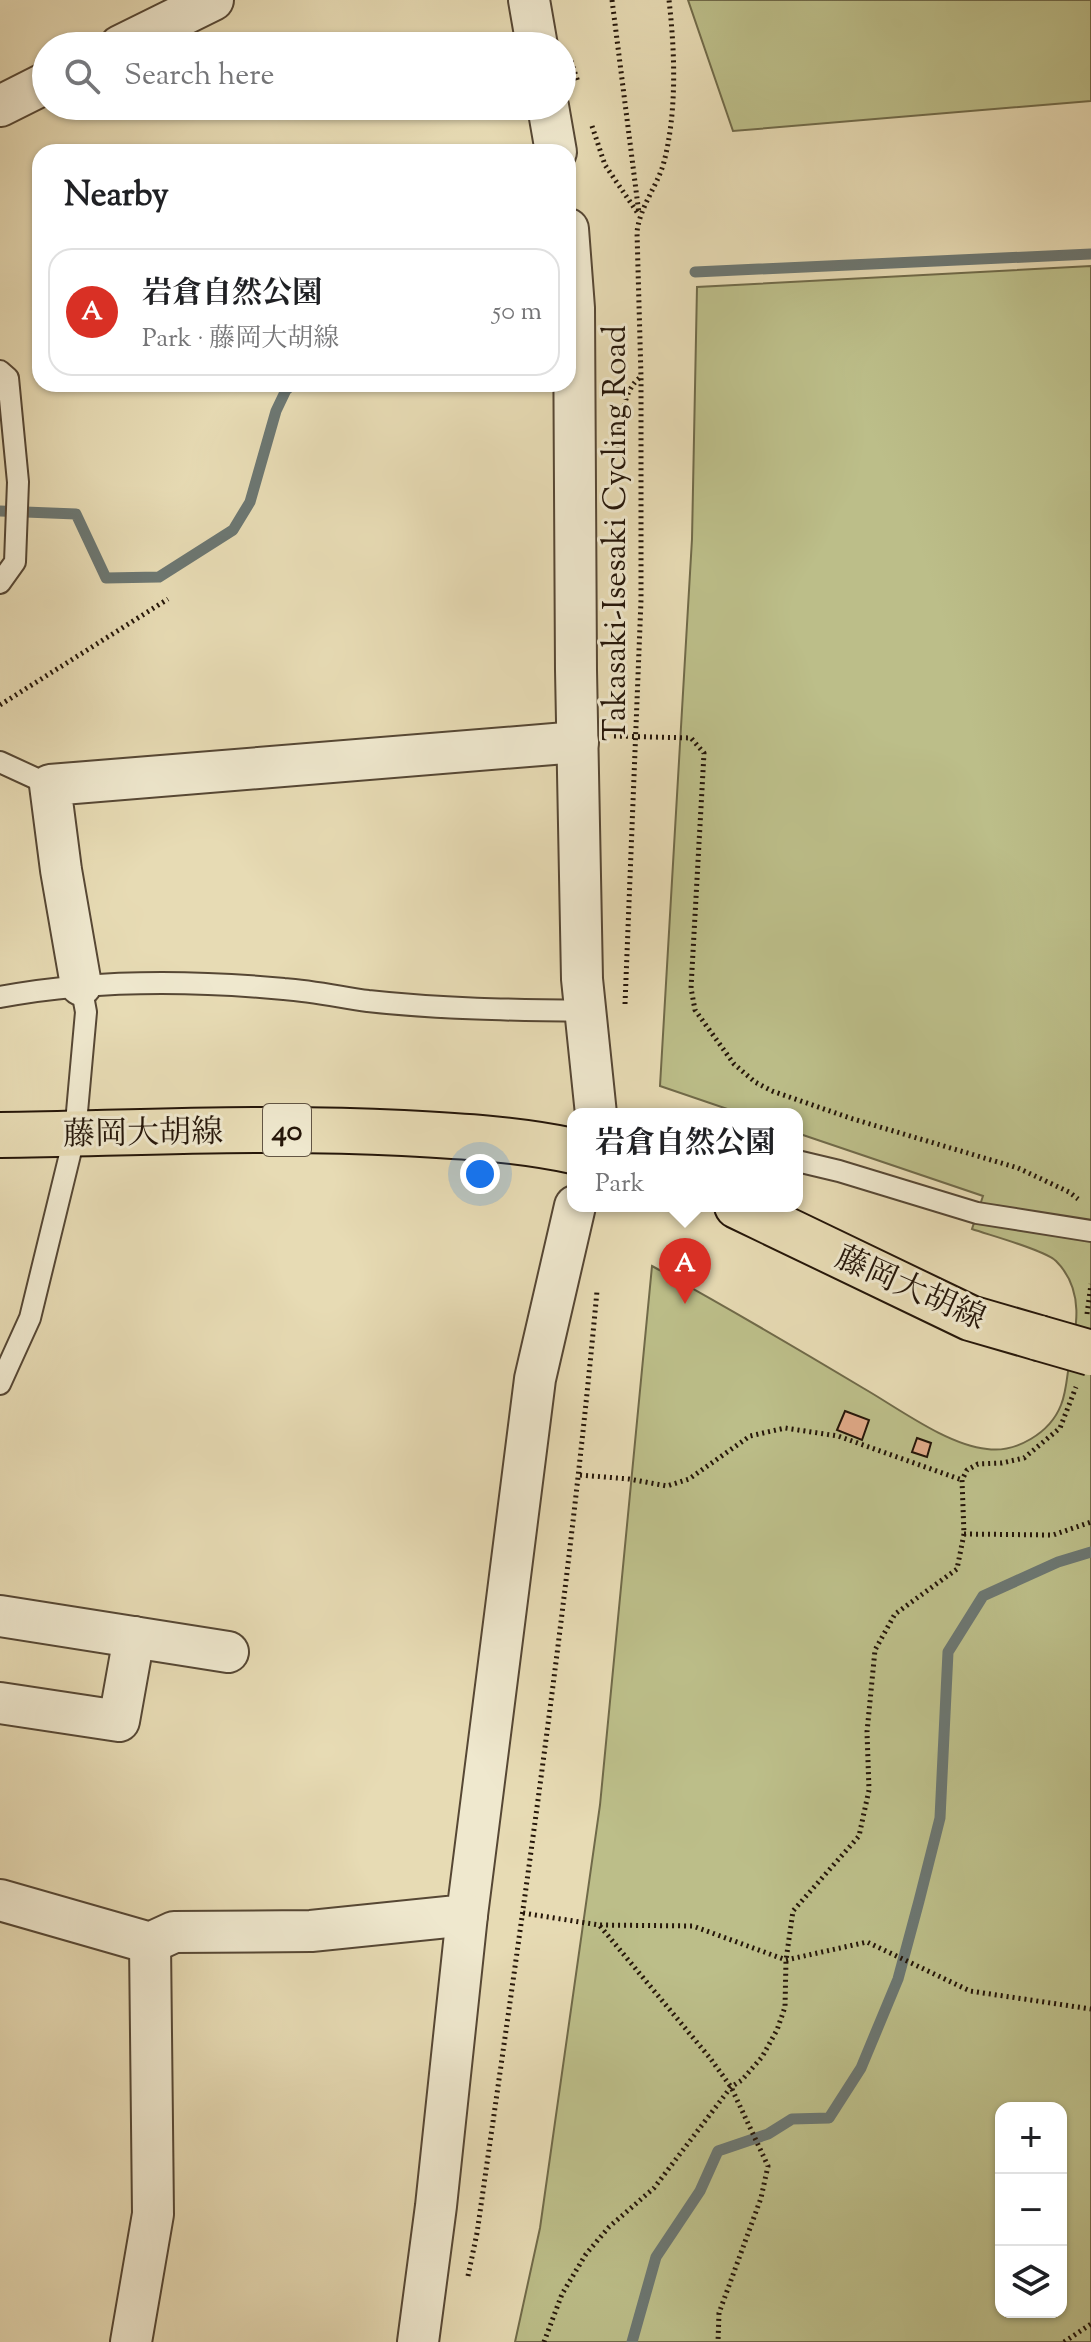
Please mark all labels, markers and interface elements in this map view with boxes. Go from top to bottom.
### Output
search box [32,32,576,120]
icon: search [60,54,104,98]
text: Search here [124,55,274,98]
text: Nearby [64,172,169,221]
text: 岩倉自然公園 [142,273,322,316]
text: A [81,294,103,331]
text: 50 m [492,294,542,331]
text: Park · 藤岡大胡線 [142,321,339,358]
street label: Takasaki-Isesaki Cycling Road [594,325,640,741]
road number: 40 [263,1104,311,1156]
popup [567,1108,803,1212]
street label: 藤岡大胡線 [63,1111,223,1159]
text: 岩倉自然公園 [595,1123,775,1166]
your location [460,1154,500,1194]
text: Park [595,1166,645,1203]
street label: 藤岡大胡線 [827,1236,992,1343]
pin: A [659,1238,711,1304]
map controls [995,2102,1067,2318]
button: + [995,2102,1067,2174]
button: − [995,2174,1067,2246]
button: layers [995,2246,1067,2318]

